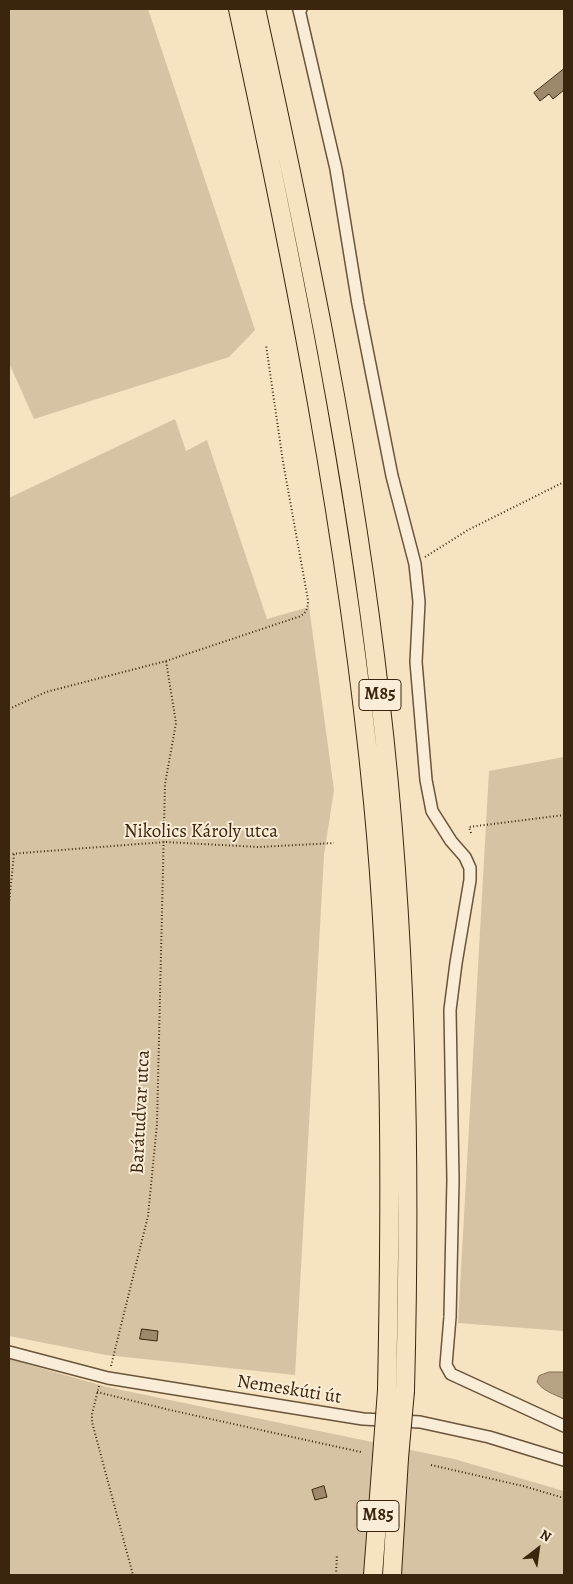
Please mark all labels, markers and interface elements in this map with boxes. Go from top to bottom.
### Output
road number: M85 [359,680,401,710]
street label: Nikolics Károly utca [124,821,278,843]
street label: Barátudvar utca [126,1049,156,1175]
street label: Nemeskúti út [235,1370,343,1410]
road number: M85 [357,1500,399,1532]
north arrow [513,1524,563,1574]
text: N [537,1525,555,1546]

